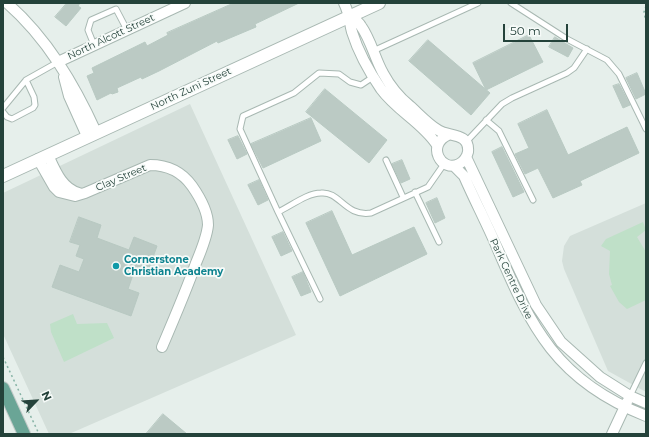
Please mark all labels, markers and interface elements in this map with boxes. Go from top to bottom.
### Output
street label: North Alcott Street [66,12,156,62]
scale bar [505,16,570,42]
text: 50 m [510,23,541,38]
street label: North Zuni Street [149,65,233,113]
street label: Clay Street [94,162,148,194]
street label: Park Centre Drive [487,237,535,321]
place label: Cornerstone Christian Academy [124,254,223,278]
marker: Cornerstone Christian Academy [111,261,121,271]
north arrow [16,381,56,421]
text: N [39,389,55,403]

